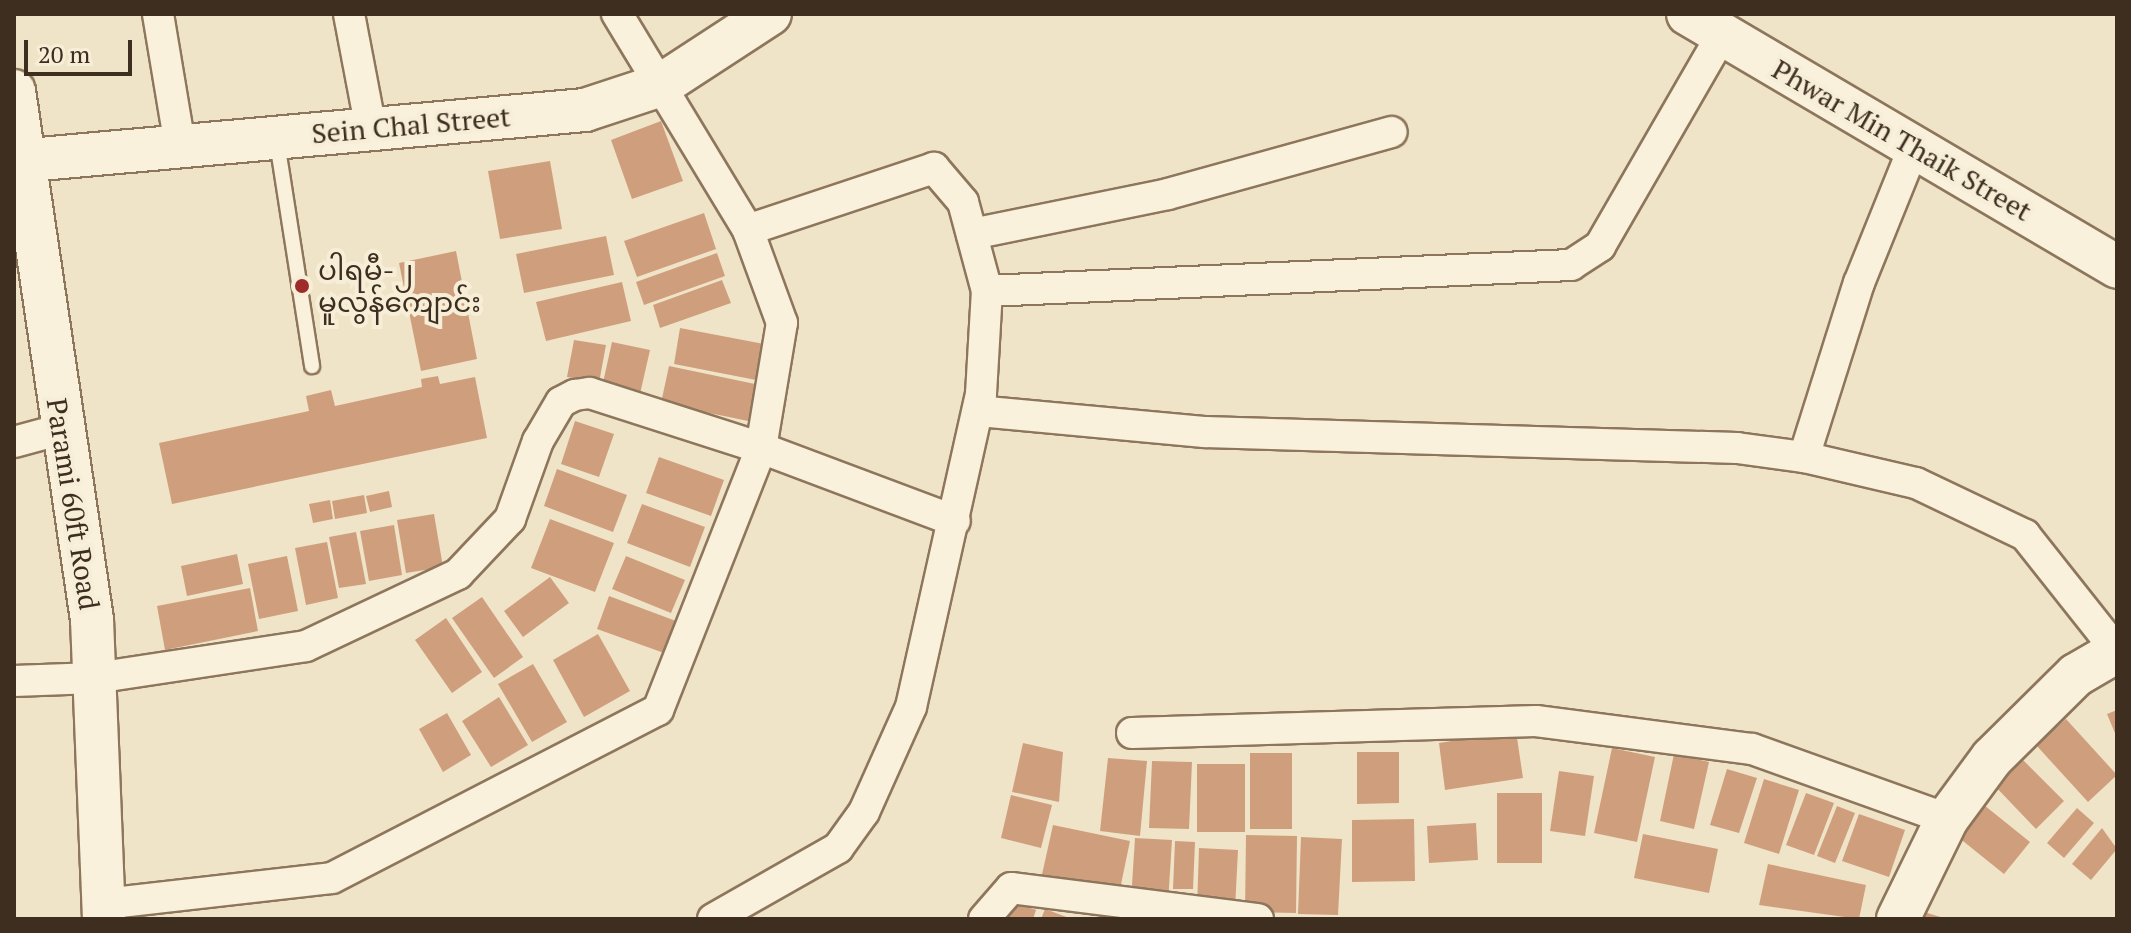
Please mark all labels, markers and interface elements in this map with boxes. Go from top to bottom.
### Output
scale bar [28,24,136,74]
text: 20 m [38,38,90,70]
street label: Phwar Min Thaik Street [1766,52,2038,228]
street label: Sein Chal Street [310,100,512,150]
place label: ပါရမီ-၂ မူလွန်ကျောင်း [318,253,481,319]
marker: ပါရမီ-၂ မူလွန်ကျောင်း [293,277,311,295]
street label: Parami 60ft Road [40,396,106,612]

